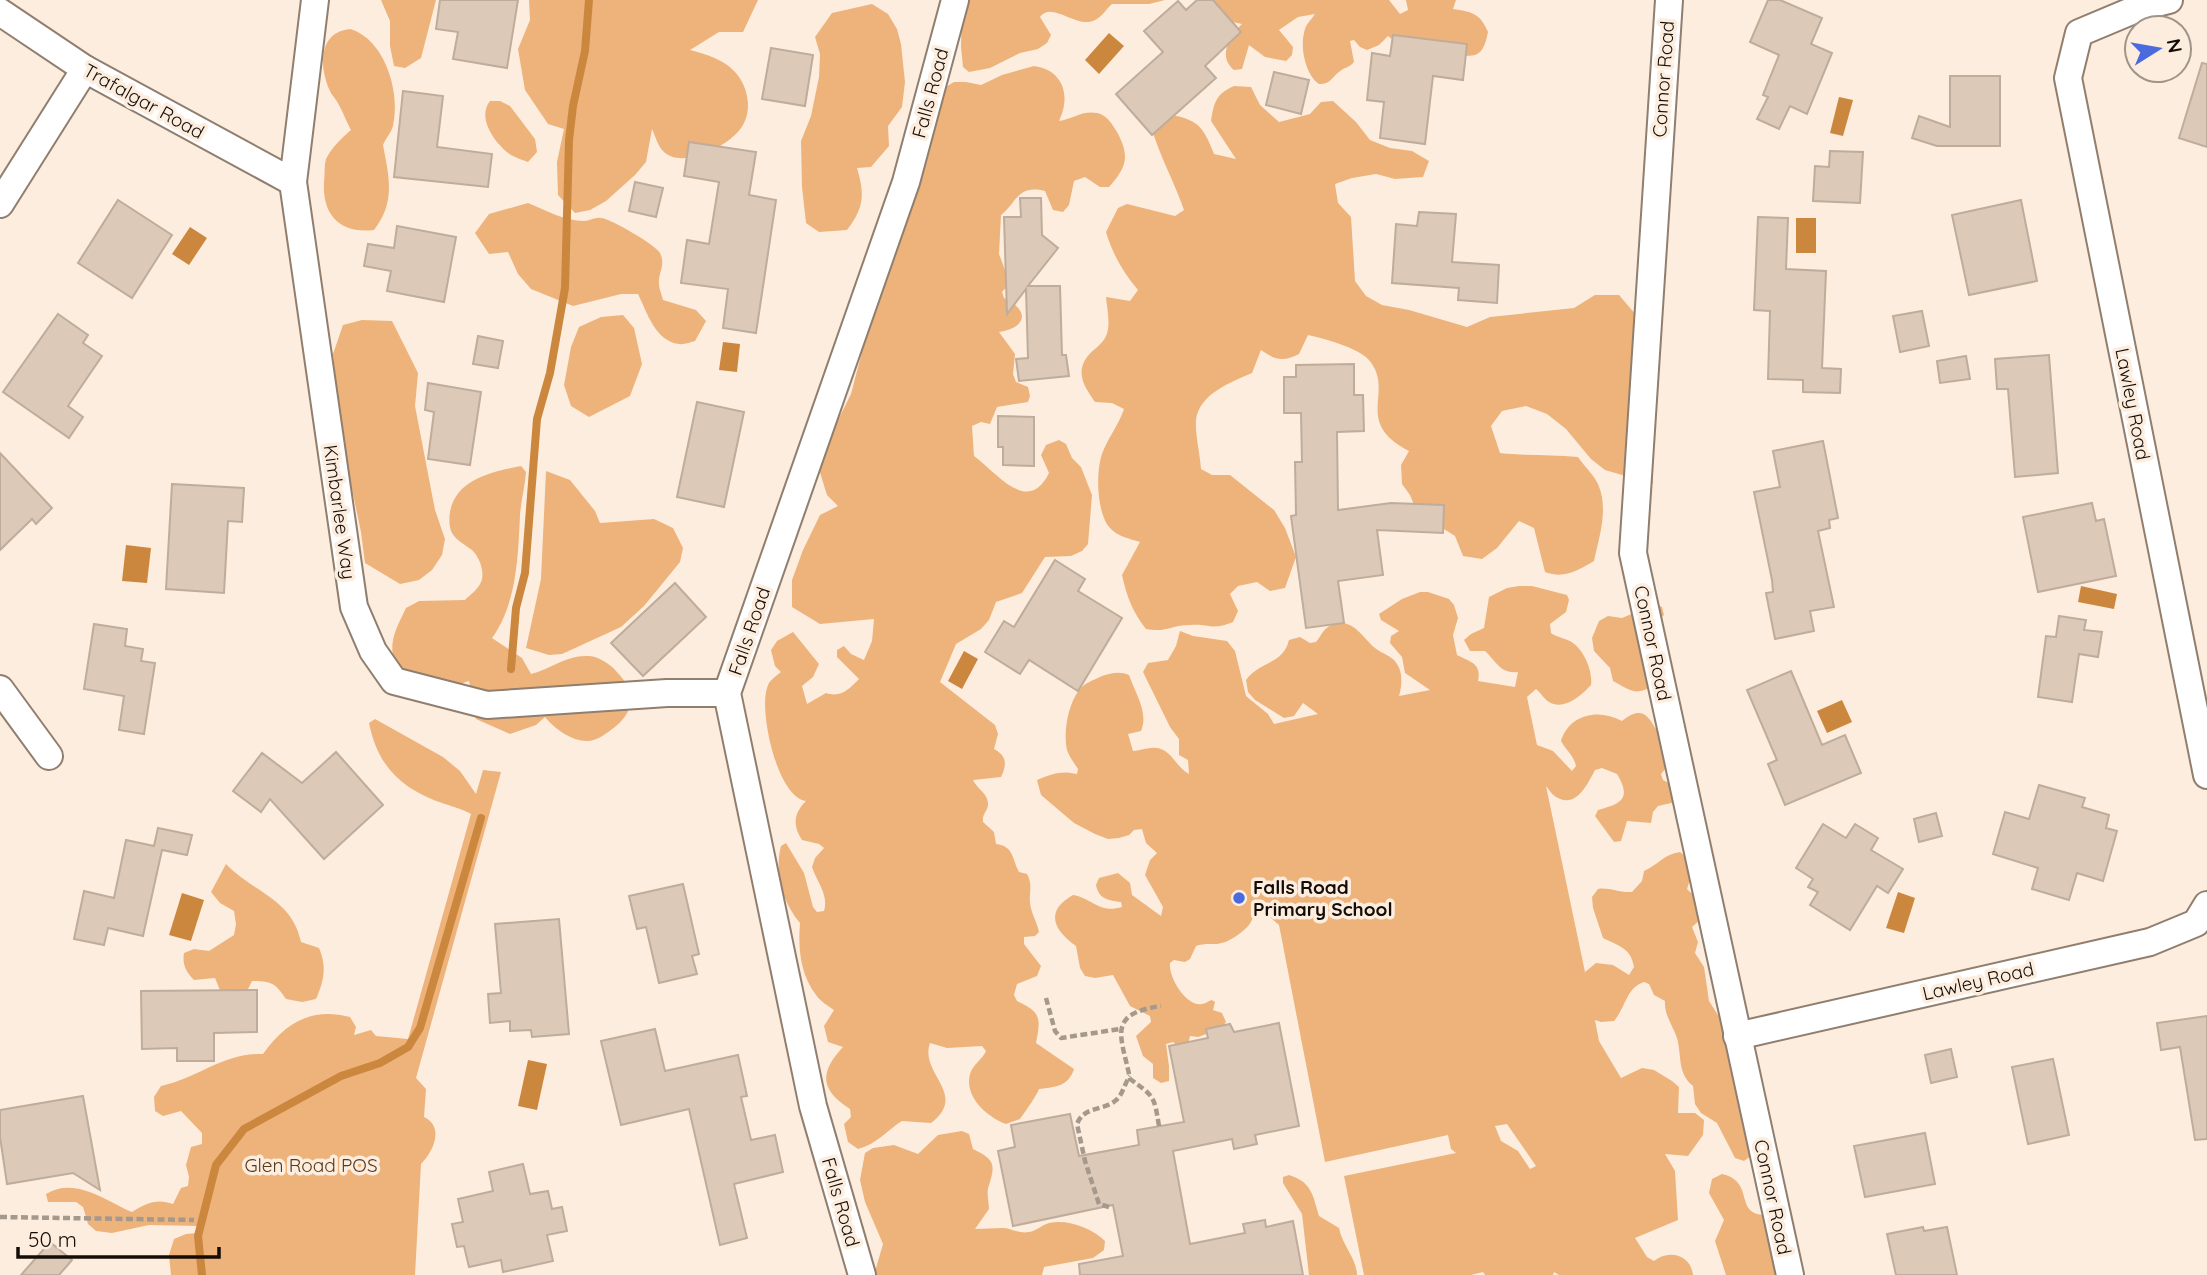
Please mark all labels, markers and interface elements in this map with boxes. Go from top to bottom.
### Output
north arrow [2123,14,2193,84]
street label: Connor Road [1647,20,1679,138]
text: N [2162,37,2188,55]
street label: Falls Road [907,46,953,140]
street label: Trafalgar Road [79,58,209,144]
street label: Lawley Road [2110,346,2156,462]
street label: Kimbarlee Way [319,443,361,581]
street label: Connor Road [1629,583,1677,703]
street label: Falls Road [723,584,775,678]
place label: Falls Road Primary School [1253,875,1393,921]
marker: Falls Road Primary School [1231,890,1247,906]
street label: Lawley Road [1920,957,2036,1005]
street label: Connor Road [1749,1137,1797,1257]
park label: Glen Road POS [244,1153,378,1177]
street label: Falls Road [817,1155,865,1249]
scale bar [18,1216,219,1260]
text: 50 m [28,1226,77,1252]

